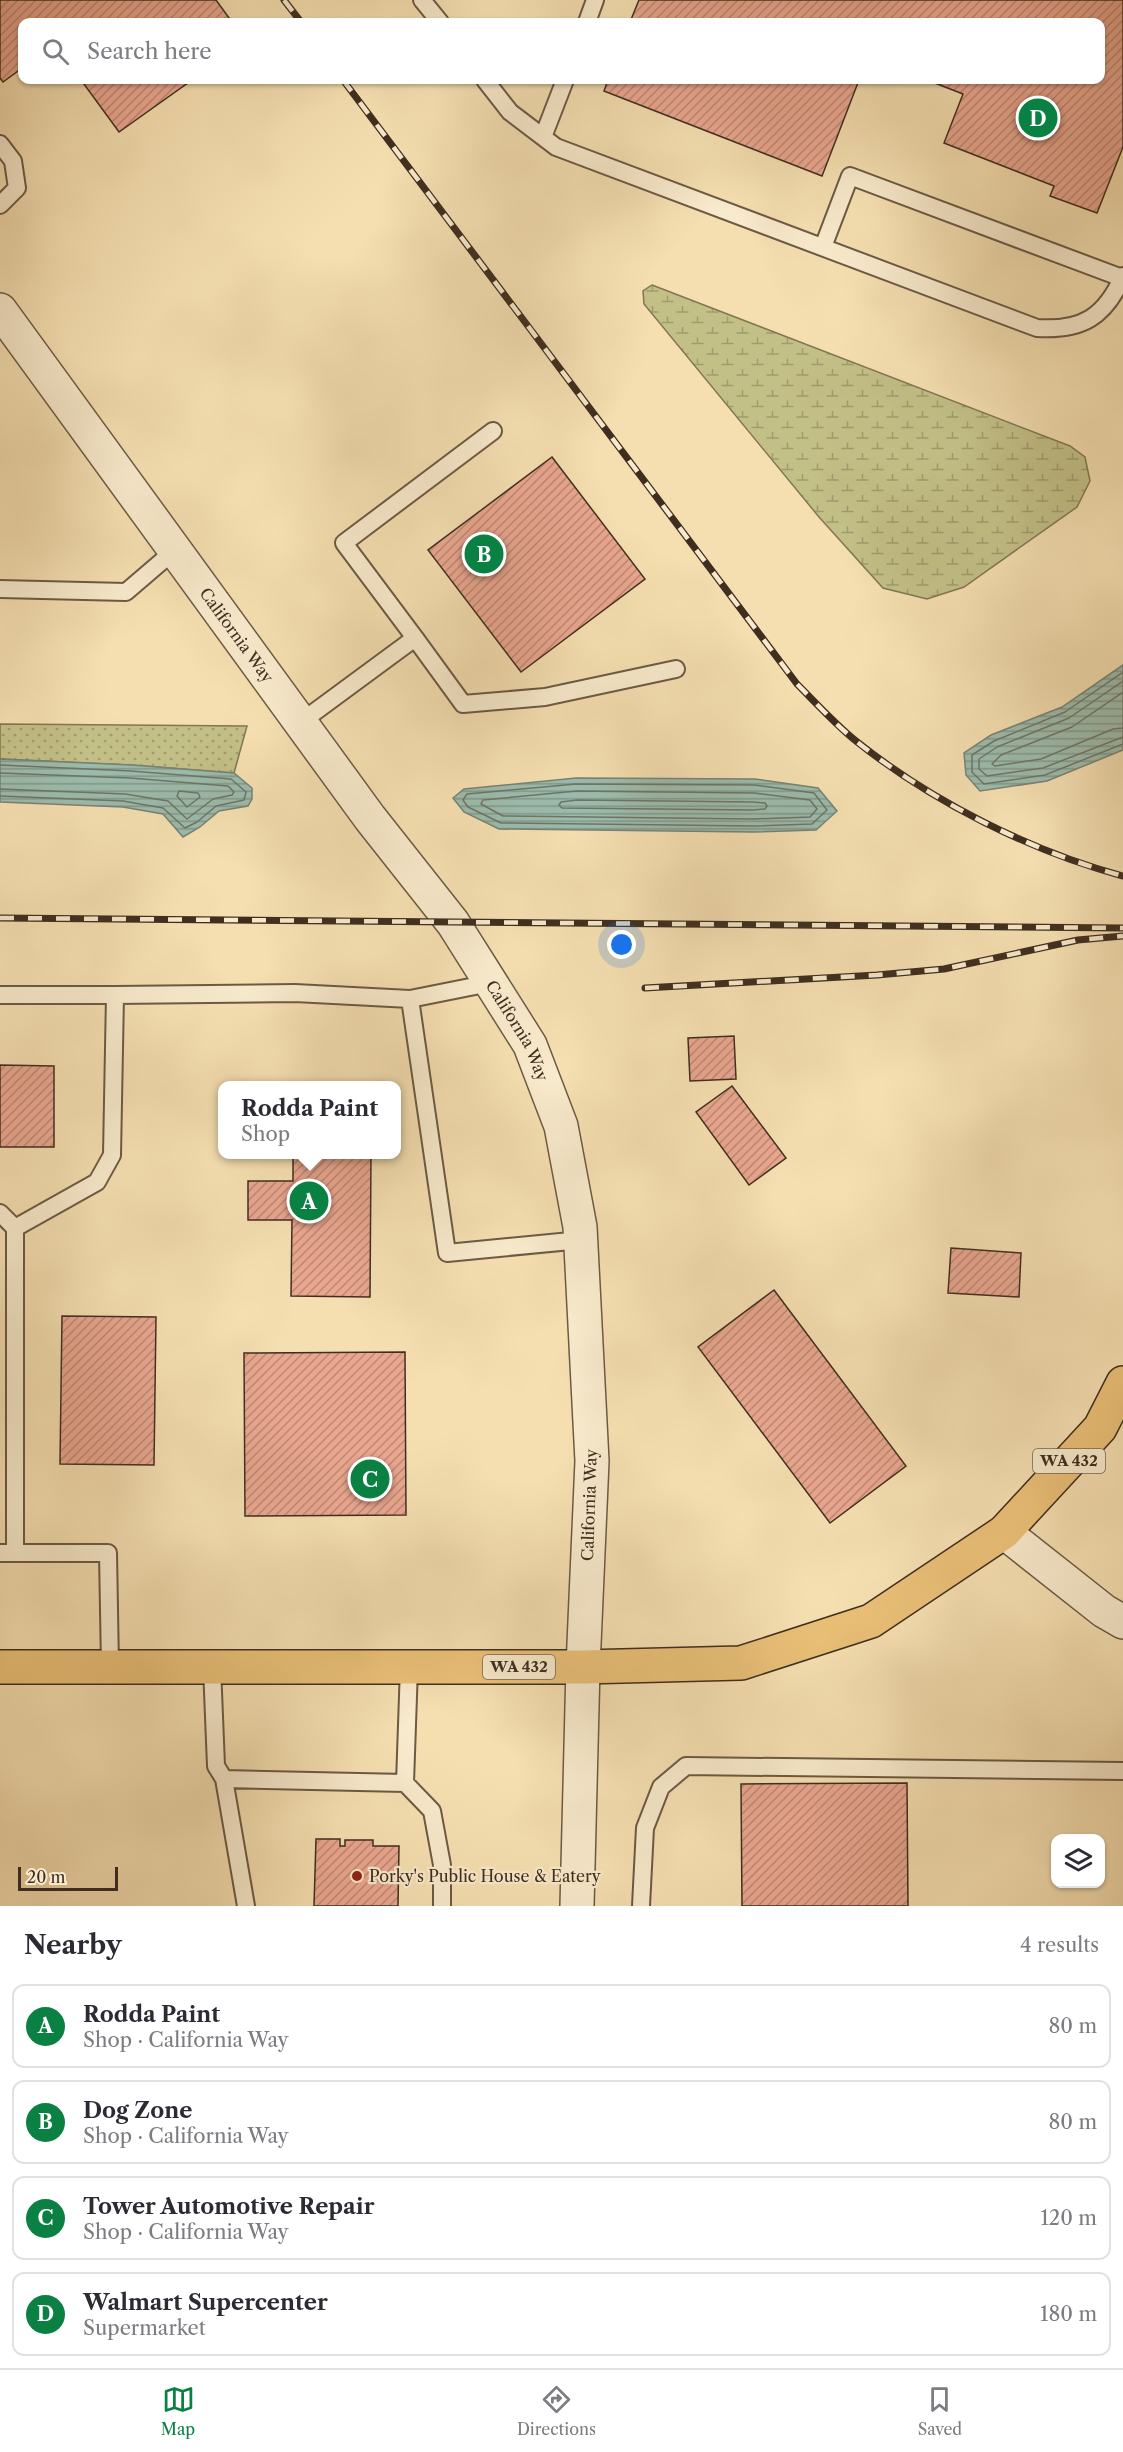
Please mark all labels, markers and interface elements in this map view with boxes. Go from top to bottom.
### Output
search box [18,18,1105,84]
icon: search [39,35,72,68]
text: Search here [87,38,212,65]
pin: D [1018,96,1058,140]
pin: B [464,532,504,576]
street label: California Way [195,584,278,687]
your location [607,930,636,959]
street label: California Way [482,976,553,1085]
popup [218,1081,401,1159]
text: Rodda Paint [241,1095,378,1122]
text: Shop [241,1122,290,1146]
pin: A [290,1178,328,1224]
street label: California Way [577,1447,601,1561]
road number: WA 432 [1033,1449,1105,1473]
pin: C [350,1456,389,1502]
road number: WA 432 [483,1655,555,1679]
map controls [1051,1834,1105,1888]
button: layers [1051,1834,1105,1888]
scale bar [18,1864,118,1892]
place label: Porky's Public House & Eatery [369,1866,602,1886]
text: 20 m [27,1867,66,1887]
marker: Porky's Public House & Eatery [350,1869,364,1883]
text: Nearby [24,1929,122,1961]
text: 4 results [1020,1933,1099,1957]
text: Rodda Paint [83,2001,220,2028]
text: A [38,2014,53,2038]
text: 80 m [1049,2014,1097,2038]
text: Shop · California Way [83,2028,289,2052]
text: Dog Zone [83,2097,192,2124]
text: B [38,2110,53,2134]
text: 80 m [1049,2110,1097,2134]
text: Shop · California Way [83,2124,289,2148]
text: Tower Automotive Repair [83,2193,374,2220]
text: C [37,2206,54,2230]
text: 120 m [1040,2206,1097,2230]
text: Shop · California Way [83,2220,289,2244]
text: Walmart Supercenter [83,2289,328,2316]
text: D [37,2302,54,2326]
text: 180 m [1040,2302,1097,2326]
text: Supermarket [83,2316,206,2340]
tab: Map [161,2383,195,2439]
tab: Directions [517,2383,596,2439]
tab: Saved [918,2383,962,2439]

